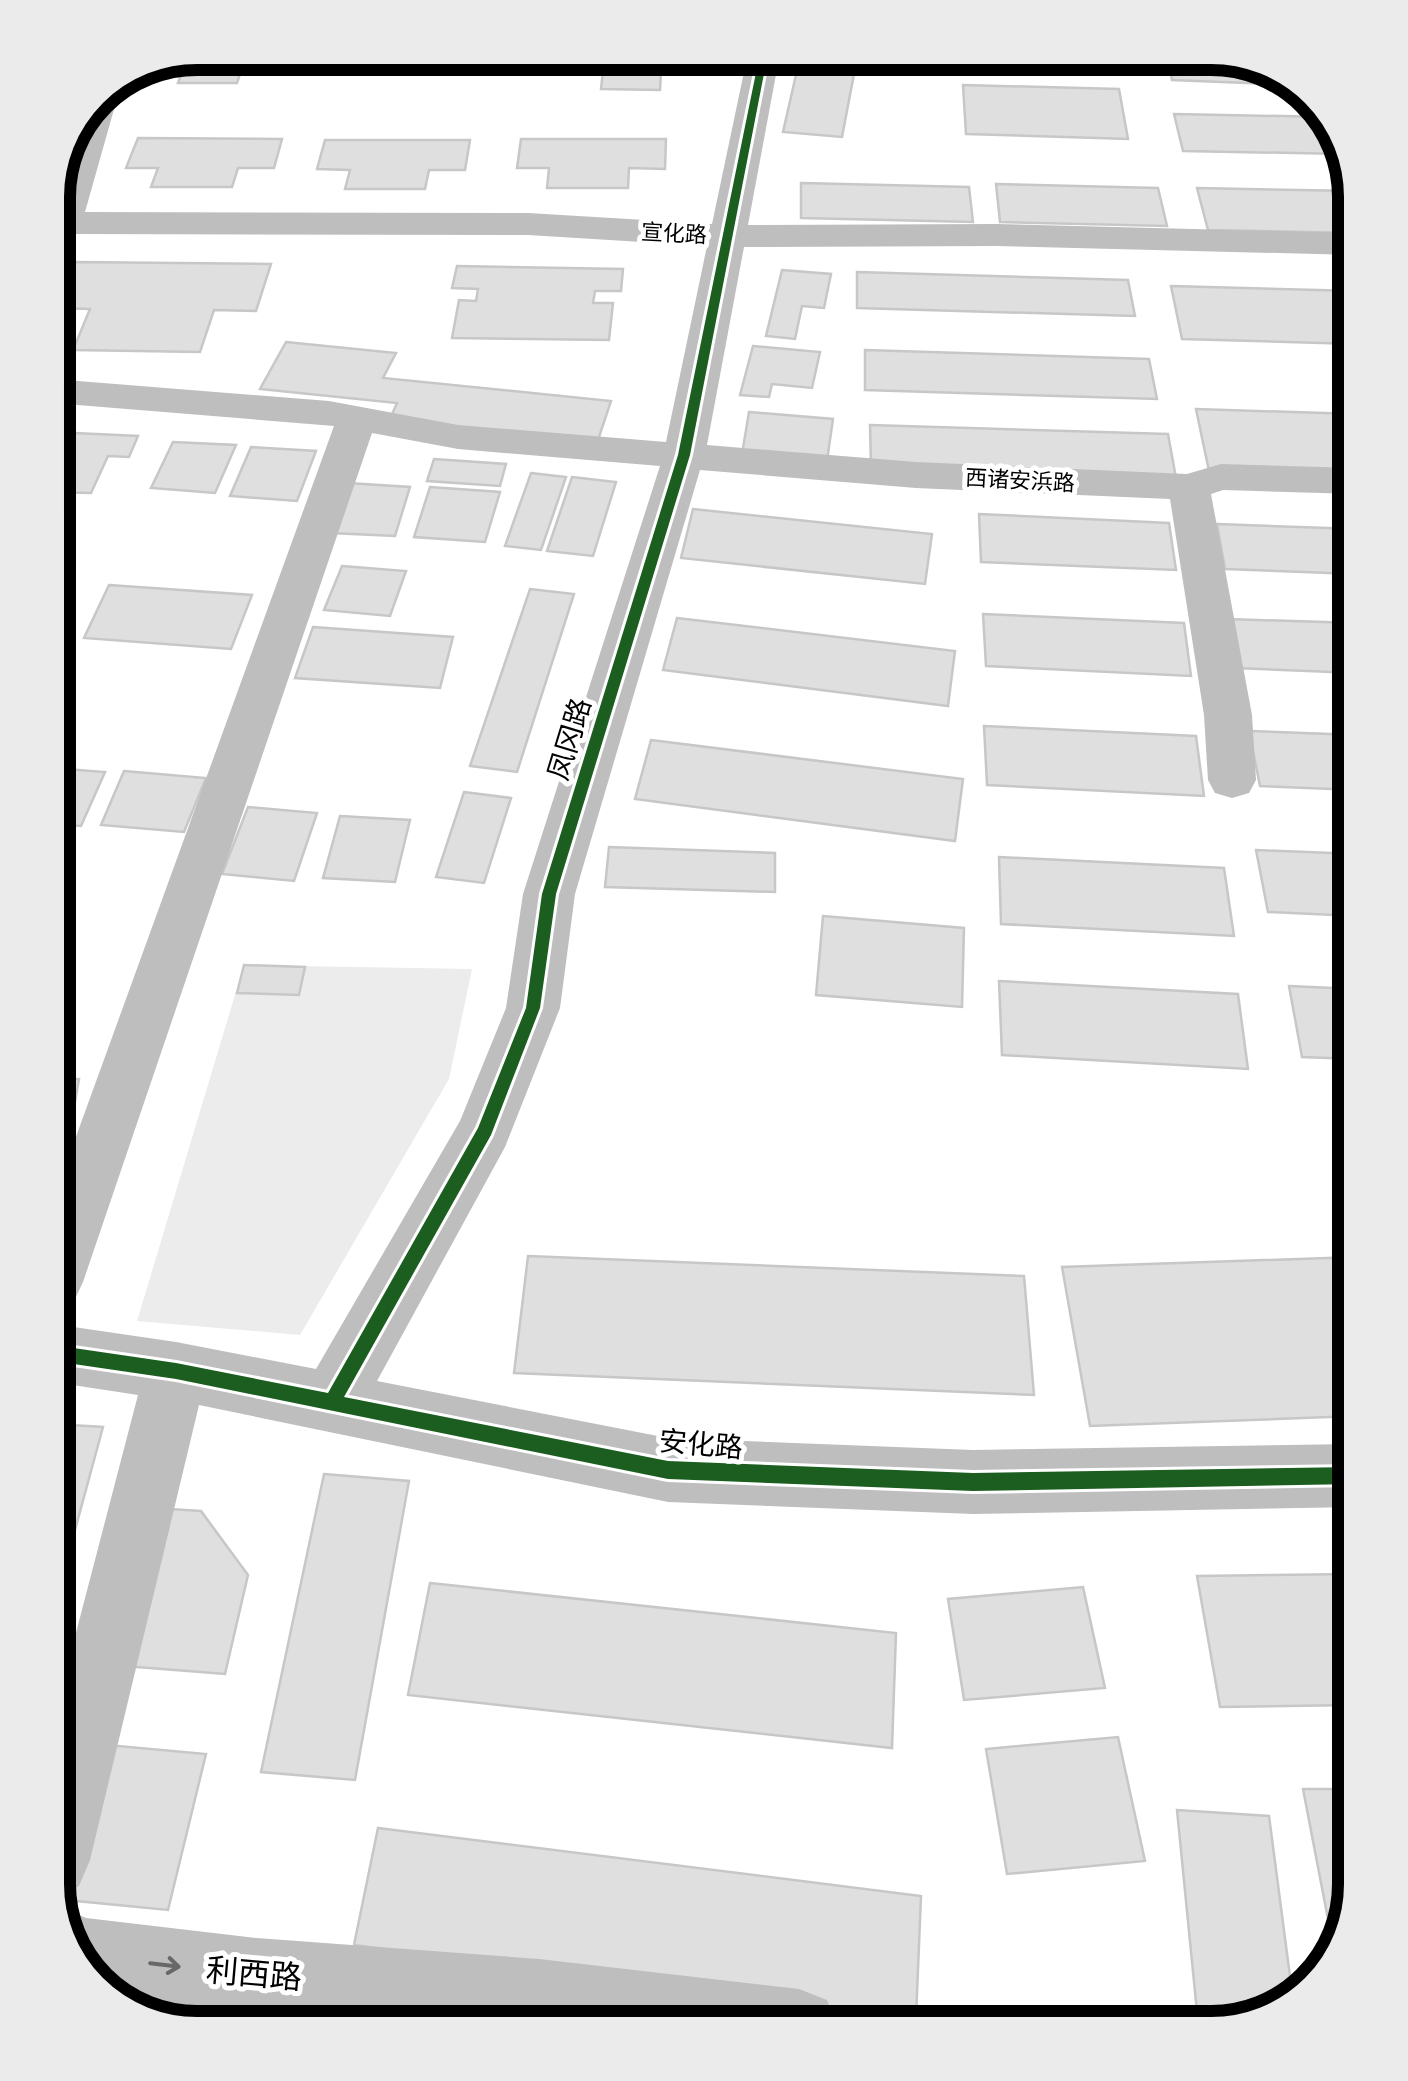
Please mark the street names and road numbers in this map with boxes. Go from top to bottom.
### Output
street label: 宣化路 [640,220,708,251]
street label: 西诸安浜路 [964,466,1076,499]
street label: 凤冈路 [542,694,601,785]
street label: 安化路 [657,1425,744,1469]
street label: 利西路 [204,1953,303,2001]

